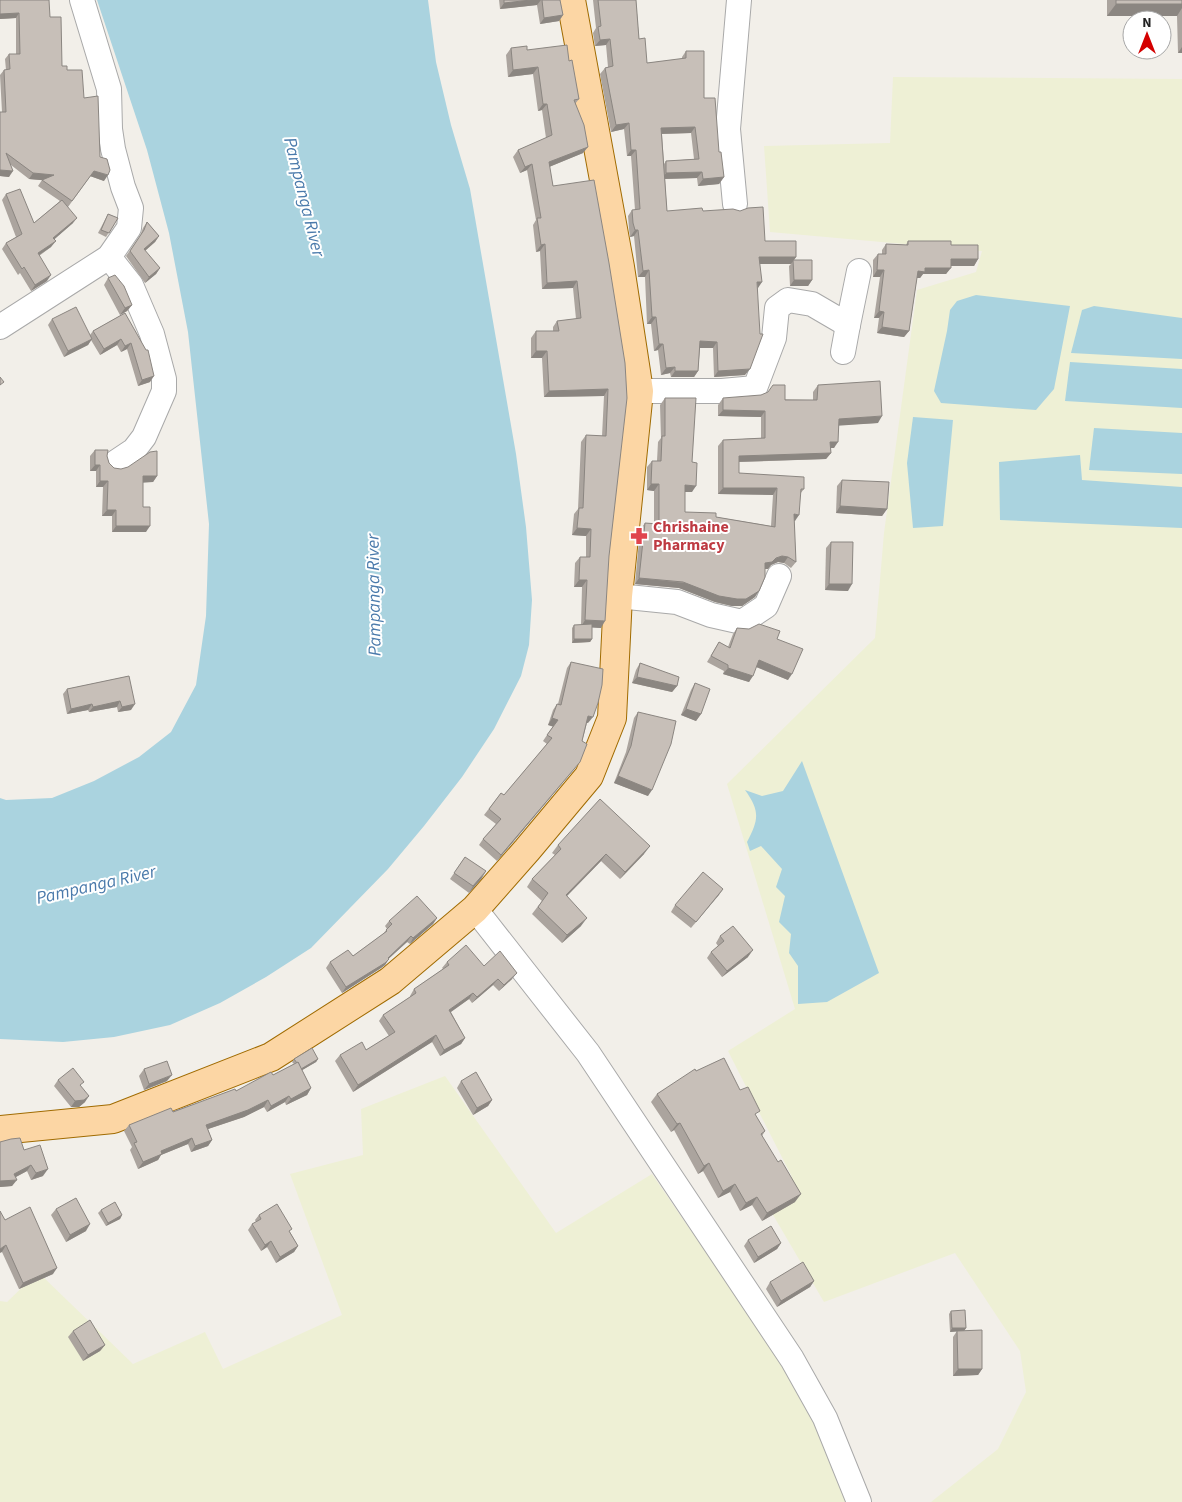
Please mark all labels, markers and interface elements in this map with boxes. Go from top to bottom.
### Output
north arrow [1122,10,1172,60]
text: N [1142,13,1152,33]
water label: Pampanga River [277,135,331,260]
place label: Chrishaine Pharmacy [653,516,729,556]
pharmacy icon: Chrishaine Pharmacy [629,526,649,546]
water label: Pampanga River [360,533,388,656]
water label: Pampanga River [34,859,159,911]

